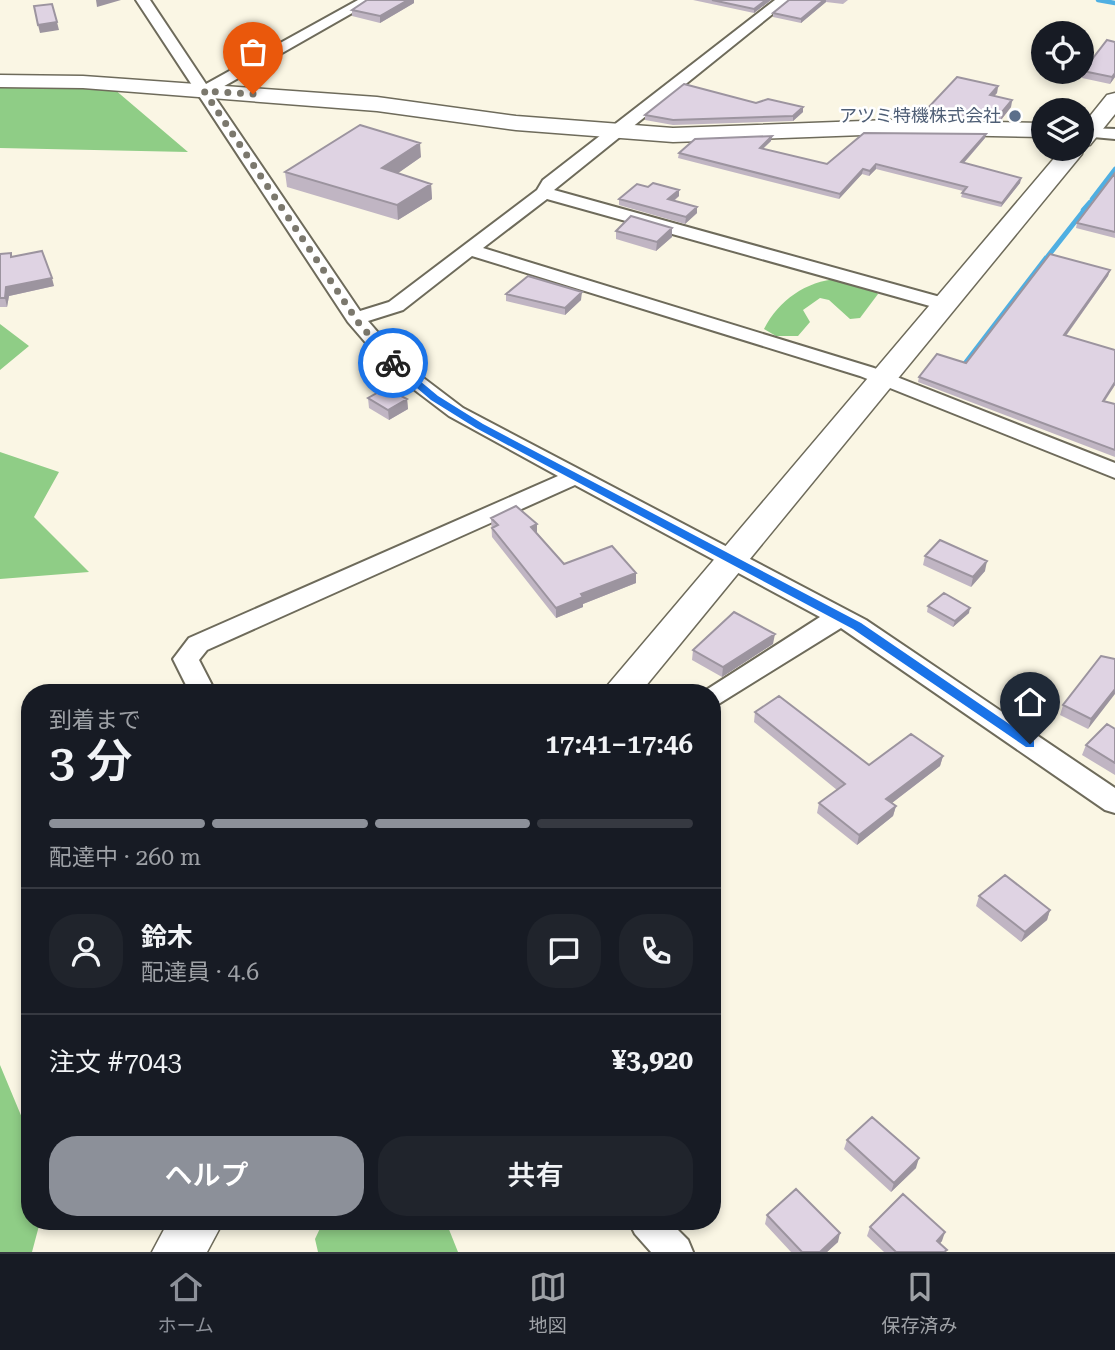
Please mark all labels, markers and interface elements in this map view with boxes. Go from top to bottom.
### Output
map controls [1031,21,1094,161]
button: locate [1031,21,1094,84]
pin [223,22,283,94]
icon: bag [234,33,272,71]
button: layers [1031,98,1094,161]
place label: アツミ特機株式会社 [839,105,1001,126]
marker: アツミ特機株式会社 [1007,108,1023,124]
courier [358,328,428,398]
icon: bike [374,344,412,382]
pin [1000,672,1060,744]
icon: home [1011,683,1049,721]
text: 到着まで [49,707,141,734]
text: 17:41–17:46 [545,729,693,759]
text: 3 分 [49,734,132,788]
text: 配達中 · 260 m [49,844,201,871]
button: person [49,914,123,988]
button: chat [527,914,601,988]
button: phone [619,914,693,988]
text: 鈴木 [141,922,193,952]
text: 配達員 · 4.6 [141,959,259,986]
text: ¥3,920 [612,1045,693,1075]
text: 注文 #7043 [49,1047,182,1077]
button: ヘルプ [49,1136,364,1216]
button: 共有 [378,1136,693,1216]
tab: ホーム [157,1268,214,1337]
tab: 地図 [529,1268,567,1337]
tab: 保存済み [882,1268,958,1337]

